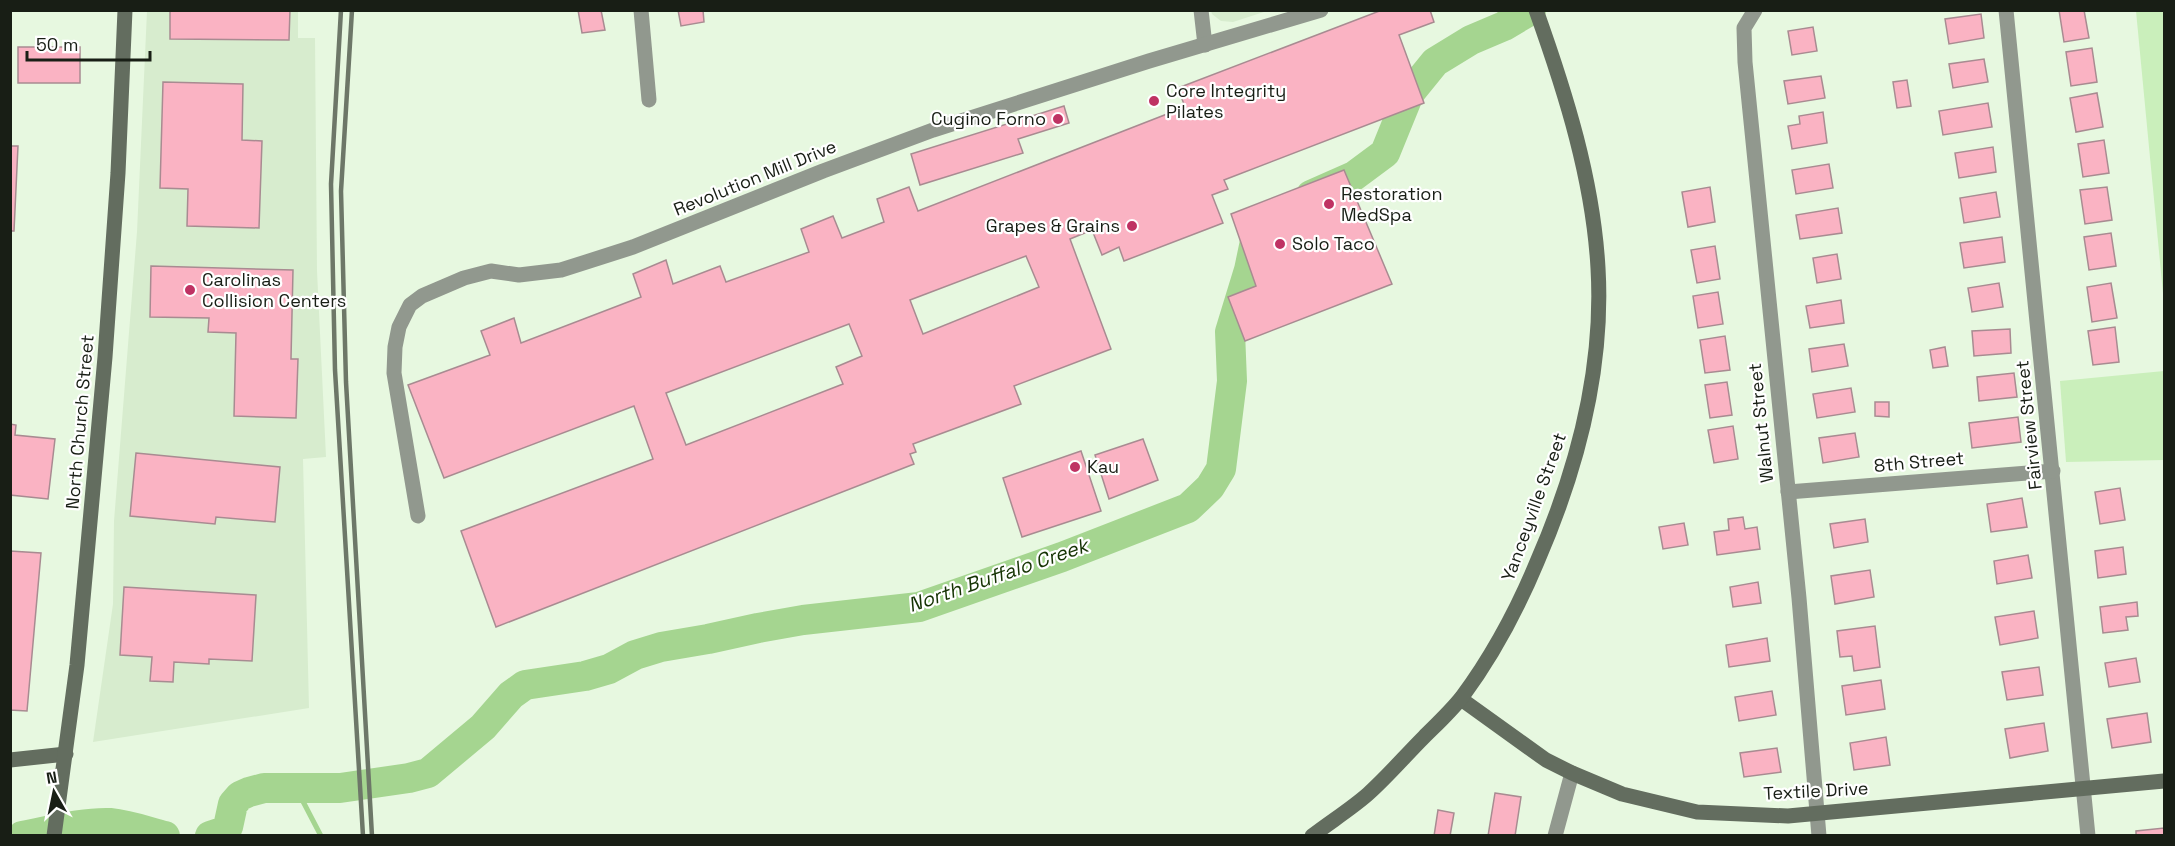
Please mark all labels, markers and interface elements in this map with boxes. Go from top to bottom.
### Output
scale bar [27,24,150,62]
text: 50 m [36,33,78,56]
place label: Core Integrity Pilates [1166,79,1286,123]
marker: Core Integrity Pilates [1147,94,1161,108]
place label: Cugino Forno [931,107,1046,130]
marker: Cugino Forno [1051,112,1065,126]
street label: Revolution Mill Drive [670,134,840,221]
place label: Restoration MedSpa [1341,182,1442,226]
marker: Restoration MedSpa [1322,197,1336,211]
place label: Grapes & Grains [986,214,1120,237]
marker: Grapes & Grains [1125,219,1139,233]
place label: Solo Taco [1292,232,1375,255]
marker: Solo Taco [1273,237,1287,251]
place label: Carolinas Collision Centers [202,268,346,312]
marker: Carolinas Collision Centers [183,283,197,297]
street label: North Church Street [60,334,99,510]
street label: Fairview Street [2010,359,2047,491]
street label: Walnut Street [1743,362,1778,484]
street label: Yanceyville Street [1496,429,1571,584]
street label: 8th Street [1873,446,1965,477]
place label: Kau [1087,455,1119,478]
marker: Kau [1068,460,1082,474]
water label: North Buffalo Creek [905,531,1094,618]
north arrow [24,762,84,822]
text: N [45,766,59,789]
street label: Textile Drive [1763,776,1869,805]

